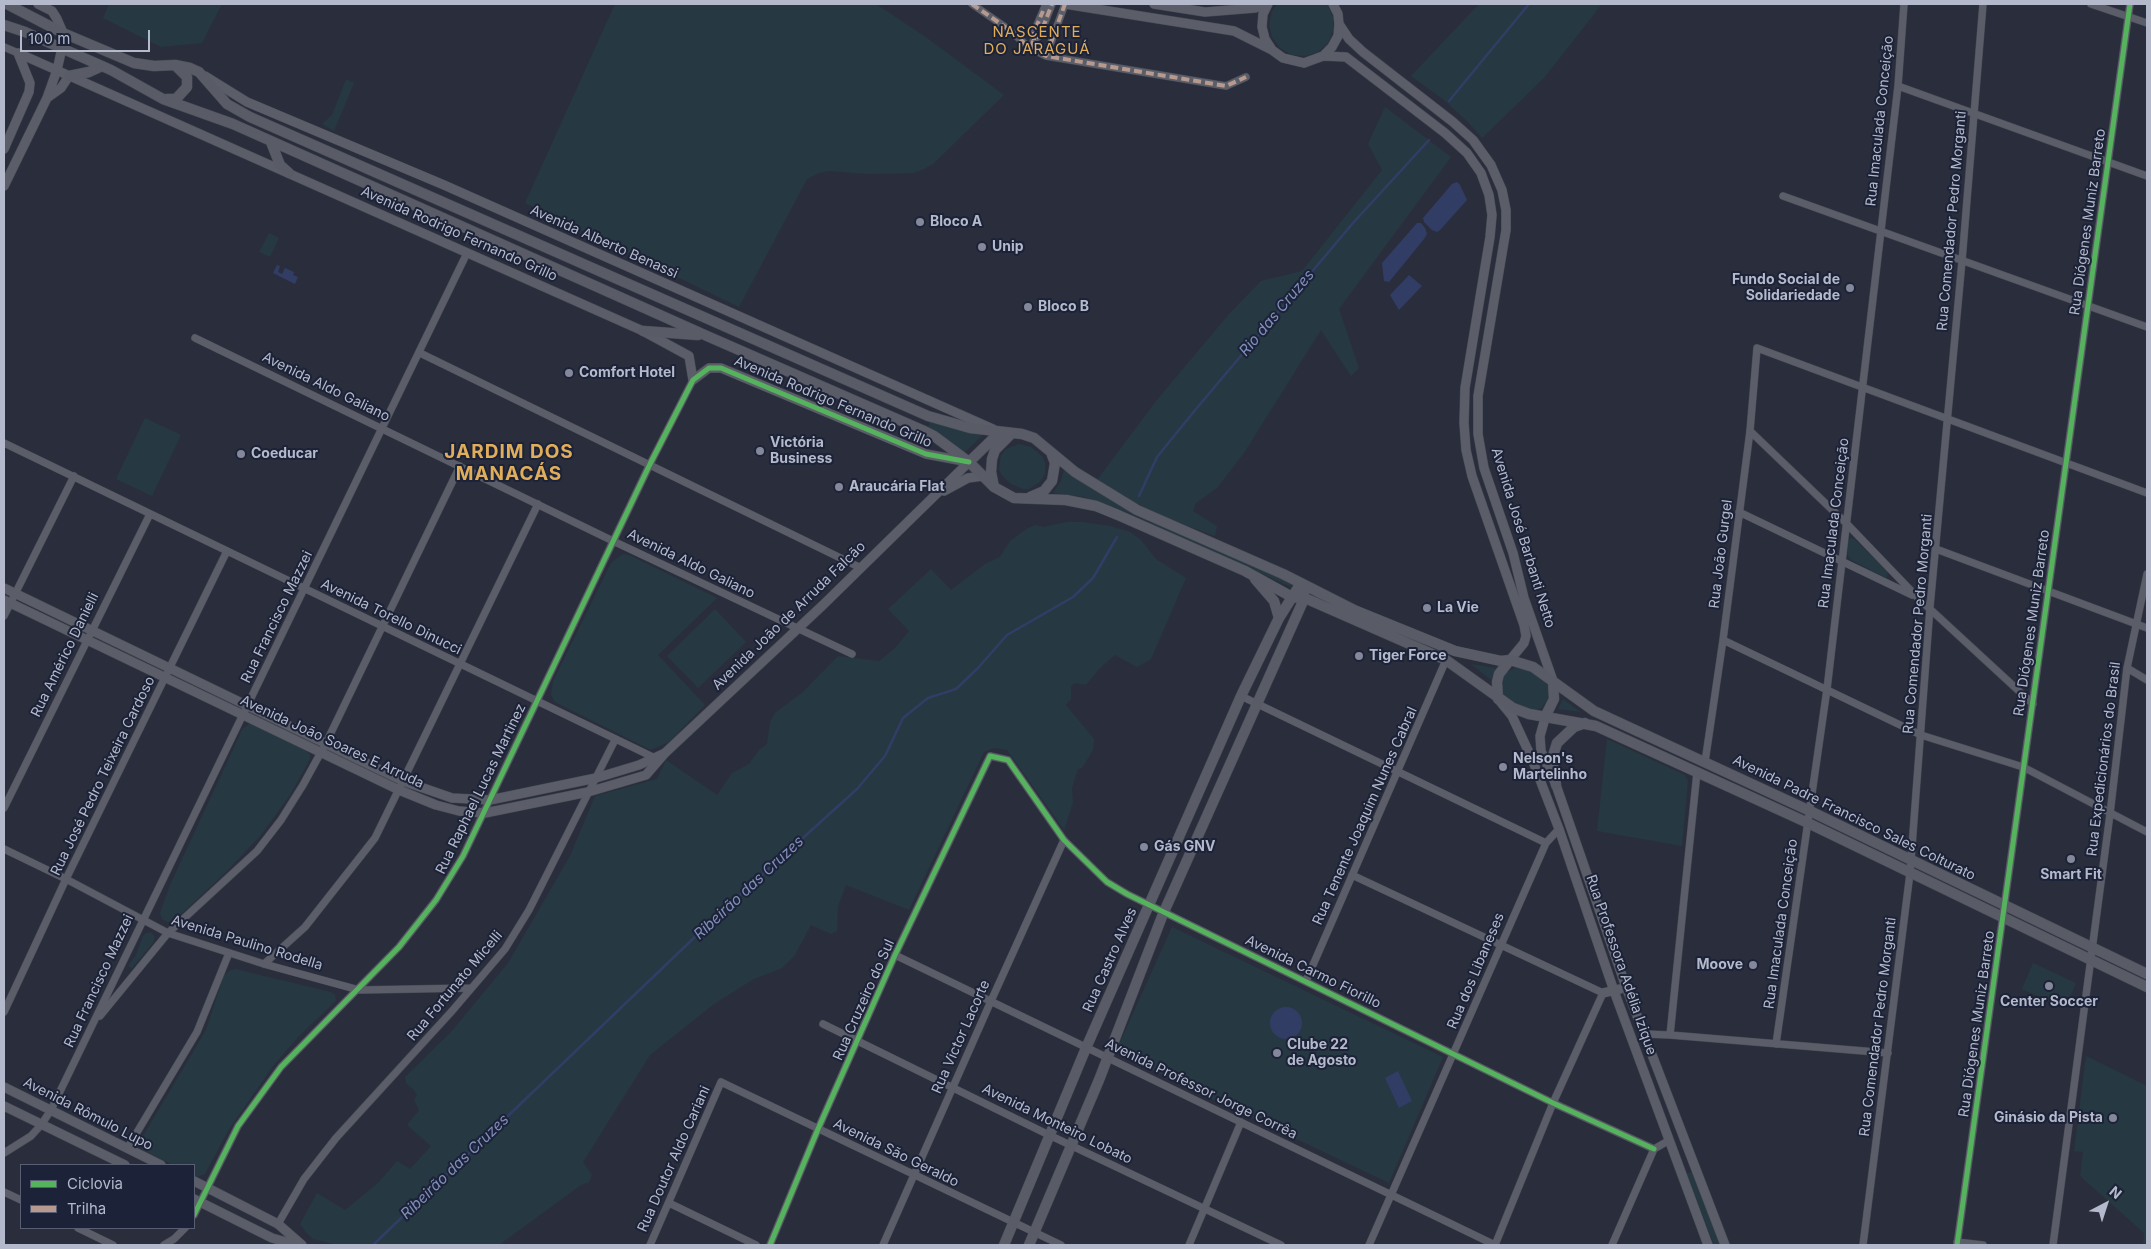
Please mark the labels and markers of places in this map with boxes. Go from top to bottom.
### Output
place label: Bloco A [930,214,982,230]
marker: Bloco A [914,216,926,228]
place label: Unip [992,239,1024,255]
marker: Unip [976,241,988,253]
place label: Fundo Social de Solidariedade [1732,272,1840,304]
marker: Fundo Social de Solidariedade [1844,282,1856,294]
place label: Bloco B [1038,299,1089,315]
marker: Bloco B [1022,301,1034,313]
place label: Comfort Hotel [579,365,675,381]
marker: Comfort Hotel [563,367,575,379]
place label: Victória Business [770,435,832,468]
marker: Victória Business [754,445,766,457]
place label: Coeducar [251,446,318,462]
marker: Coeducar [235,448,247,460]
place label: Araucária Flat [849,479,945,495]
marker: Araucária Flat [833,481,845,493]
place label: La Vie [1437,600,1479,616]
marker: La Vie [1421,602,1433,614]
place label: Tiger Force [1369,648,1447,664]
marker: Tiger Force [1353,650,1365,662]
place label: Nelson's Martelinho [1513,751,1587,784]
marker: Nelson's Martelinho [1497,761,1509,773]
place label: Gás GNV [1154,839,1215,855]
marker: Gás GNV [1138,841,1150,853]
marker: Smart Fit [2065,853,2077,865]
place label: Smart Fit [2040,867,2102,883]
place label: Moove [1697,957,1743,973]
marker: Moove [1747,959,1759,971]
marker: Center Soccer [2043,980,2055,992]
place label: Center Soccer [2000,994,2098,1010]
place label: Clube 22 de Agosto [1287,1037,1356,1070]
marker: Clube 22 de Agosto [1271,1047,1283,1059]
place label: Ginásio da Pista [1994,1110,2103,1126]
marker: Ginásio da Pista [2107,1112,2119,1124]

